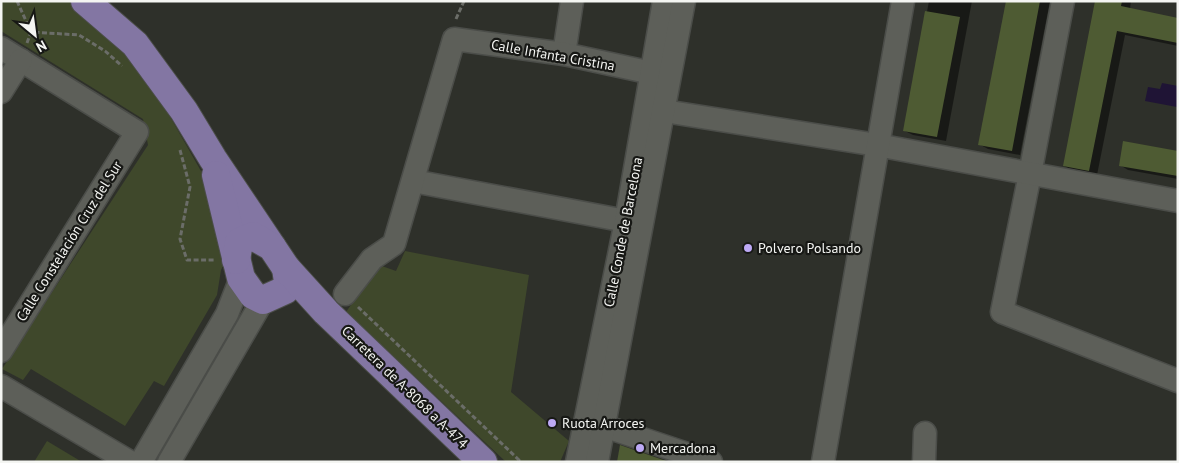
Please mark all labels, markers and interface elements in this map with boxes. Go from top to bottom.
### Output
north arrow [10,10,60,60]
street label: Calle Infanta Cristina [490,35,616,75]
text: N [33,36,50,56]
street label: Calle Conde de Barcelona [600,155,646,308]
street label: Calle Constelación Cruz del Sur [12,157,126,325]
place label: Polvero Polsando [758,239,861,257]
marker: Polvero Polsando [742,242,754,254]
street label: Carretera de A-8068 a A-474 [338,322,472,452]
place label: Ruota Arroces [562,414,645,432]
marker: Ruota Arroces [546,417,558,429]
place label: Mercadona [650,439,716,457]
marker: Mercadona [634,442,646,454]

